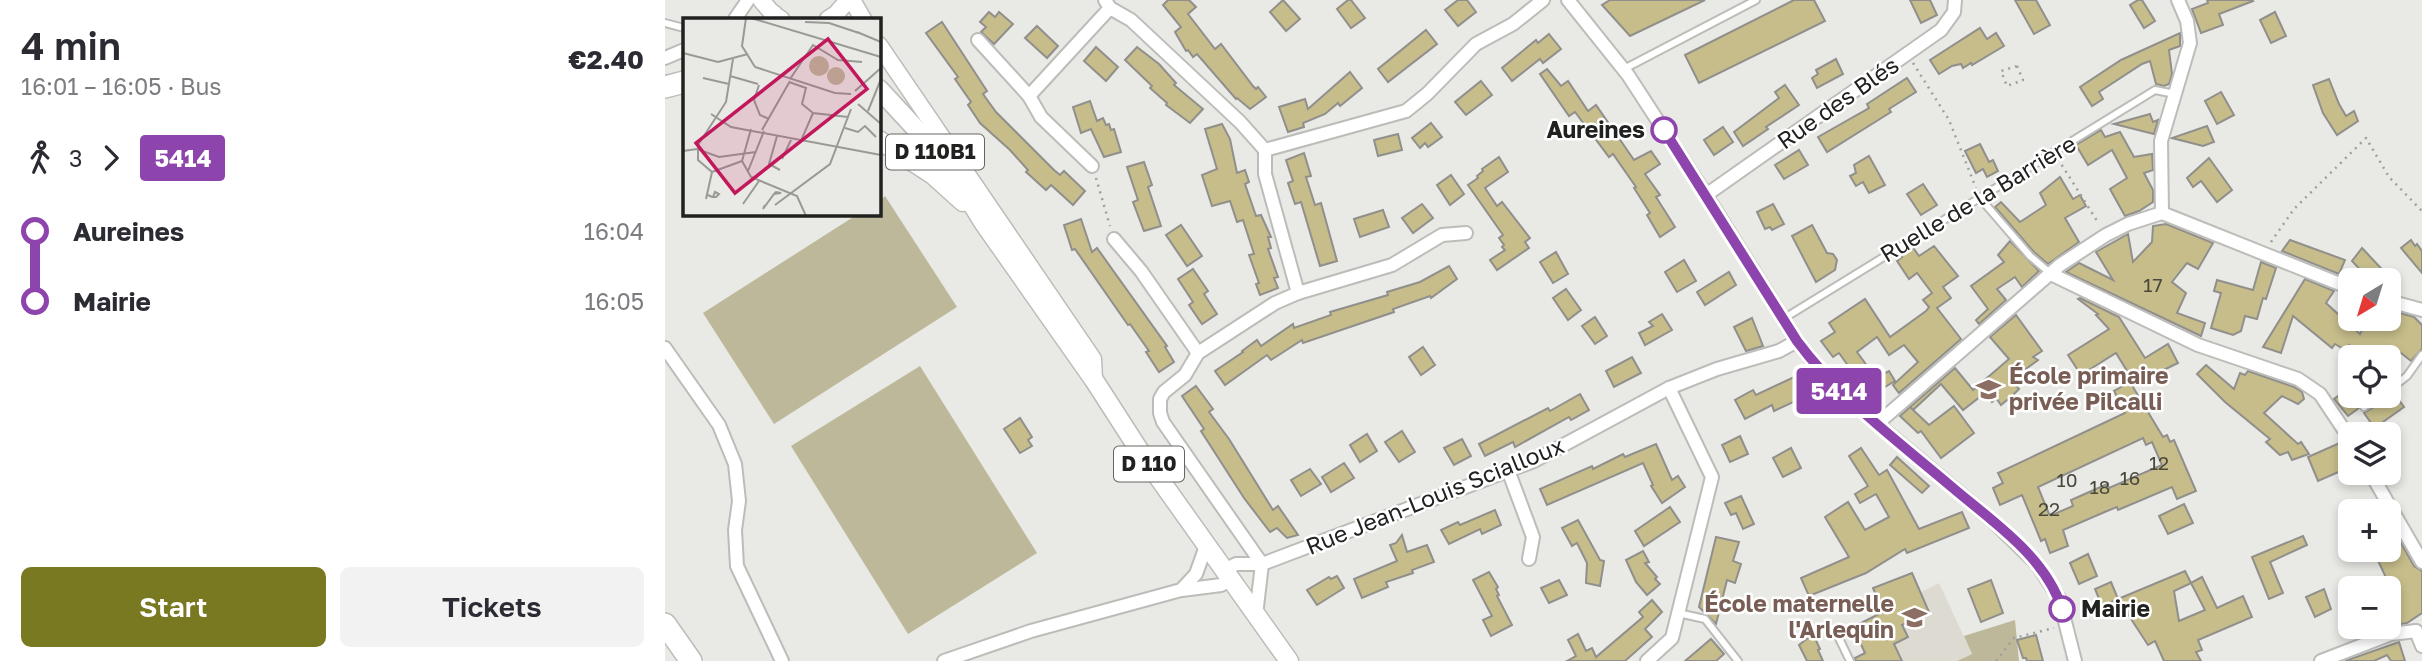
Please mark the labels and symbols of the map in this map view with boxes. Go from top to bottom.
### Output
inset map [683,18,880,215]
street label: Rue des Blés [1771,50,1903,154]
place label: Aureines [1546,115,1645,143]
marker: Aureines [1651,117,1677,143]
street label: Ruelle de la Barrière [1875,129,2080,268]
road number: D 110B1 [886,134,984,170]
north arrow [2338,268,2401,331]
house number: 17 [2143,273,2163,296]
place label: École primaire privée Pilcalli [2009,361,2169,415]
line badge: 5414 [1790,368,1888,414]
school or university icon: École primaire privée Pilcalli [1975,375,2003,403]
street label: Rue Jean-Louis Scialloux [1301,430,1568,560]
road number: D 110 [1114,447,1184,482]
house number: 12 [2149,451,2169,474]
house number: 16 [2120,466,2140,489]
house number: 10 [2057,468,2078,491]
house number: 18 [2090,475,2110,498]
house number: 22 [2038,497,2060,520]
place label: École maternelle l'Arlequin [1704,589,1894,643]
place label: Mairie [2081,594,2150,622]
marker: Mairie [2049,596,2075,622]
school or university icon: École maternelle l'Arlequin [1900,603,1928,631]

